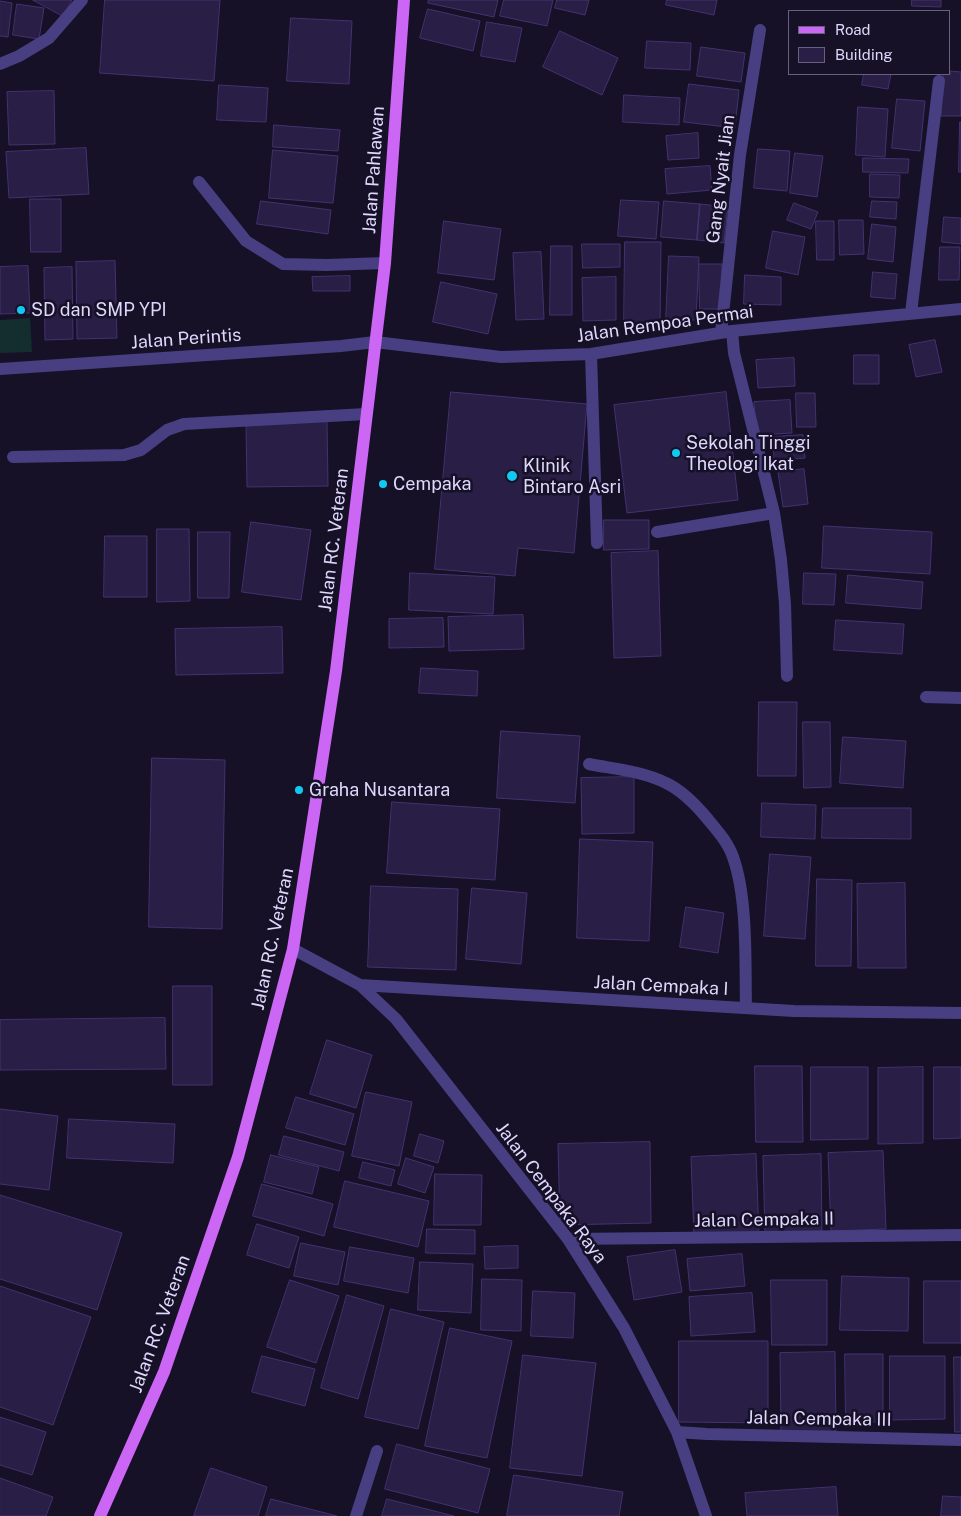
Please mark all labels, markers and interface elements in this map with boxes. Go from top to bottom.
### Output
legend [788,10,951,75]
text: Road [835,21,871,38]
text: Building [835,46,893,63]
street label: Jalan Pahlawan [359,105,389,235]
street label: Gang Nyait Jian [702,113,740,245]
place label: SD dan SMP YPI [31,299,167,321]
street label: Jalan Rempoa Permai [575,301,755,347]
marker: SD dan SMP YPI [15,304,27,316]
street label: Jalan Perintis [130,324,242,354]
place label: Sekolah Tinggi Theologi Ikat [686,432,810,474]
marker: Sekolah Tinggi Theologi Ikat [670,447,682,459]
place label: Klinik Bintaro Asri [523,455,621,498]
street label: Jalan RC. Veteran [314,467,354,613]
marker: Klinik Bintaro Asri [505,469,519,483]
place label: Cempaka [393,473,472,495]
marker: Cempaka [377,478,389,490]
place label: Graha Nusantara [309,779,450,801]
marker: Graha Nusantara [293,784,305,796]
street label: Jalan RC. Veteran [247,866,299,1012]
street label: Jalan Cempaka I [593,972,729,1000]
street label: Jalan Cempaka Raya [491,1118,611,1268]
street label: Jalan Cempaka II [694,1208,834,1232]
street label: Jalan RC. Veteran [125,1252,195,1396]
street label: Jalan Cempaka III [746,1407,892,1431]

